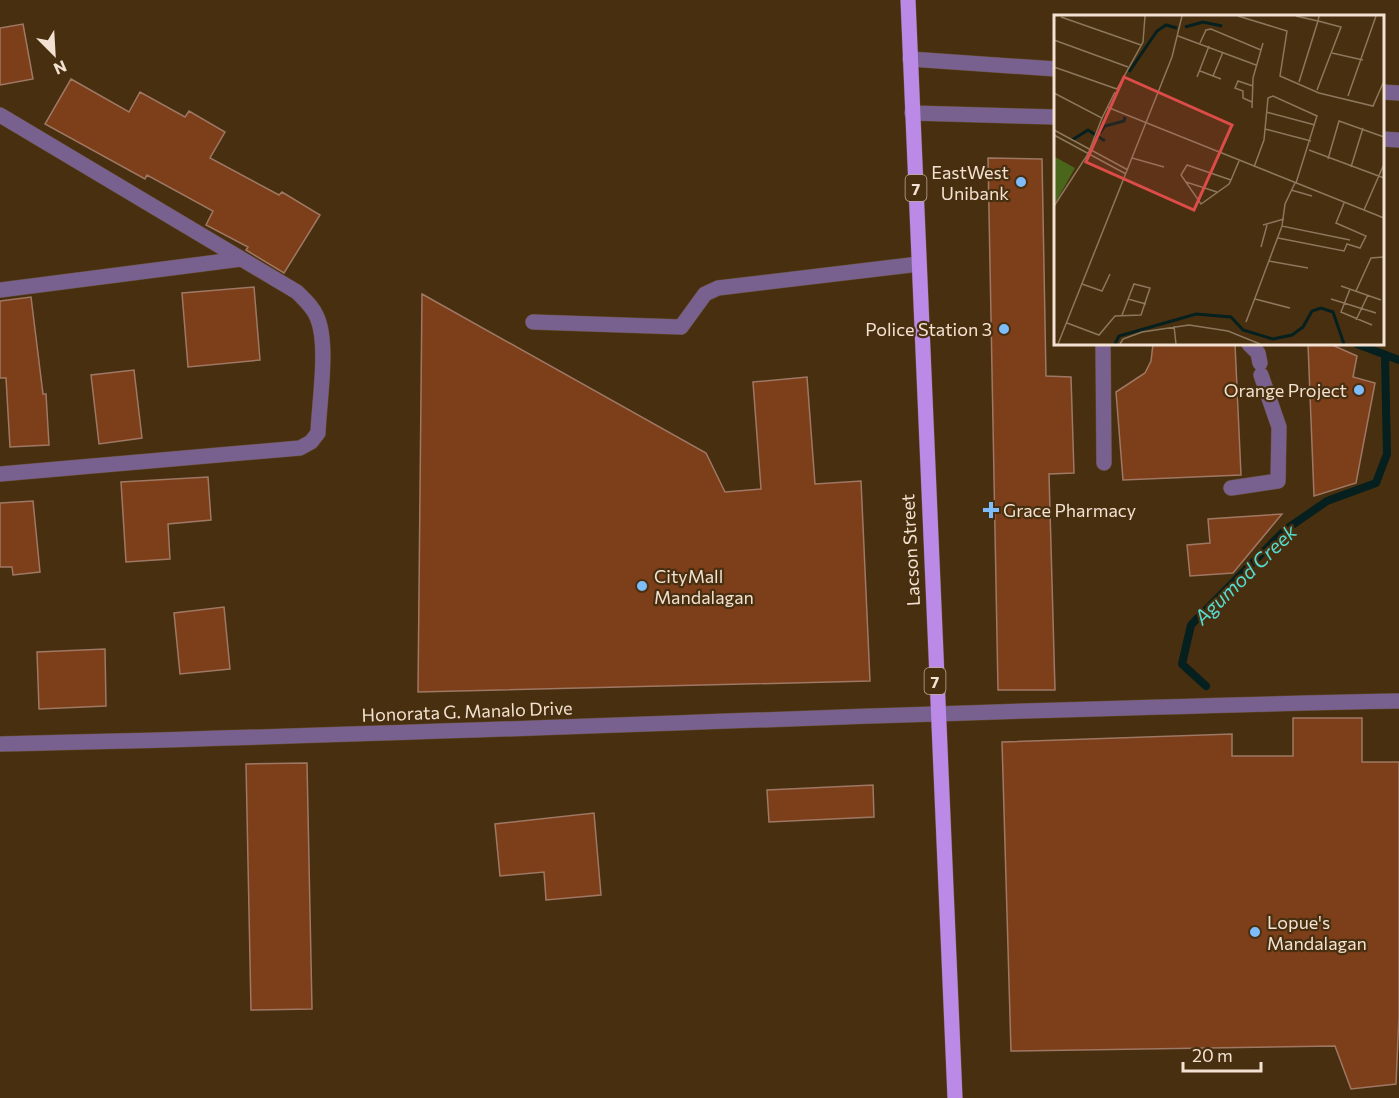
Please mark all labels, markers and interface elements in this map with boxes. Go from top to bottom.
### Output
inset map [1054,15,1384,345]
north arrow [24,24,84,84]
text: N [51,57,70,79]
place label: EastWest Unibank [931,161,1009,204]
road number: 7 [906,175,926,201]
marker: EastWest Unibank [1014,175,1028,189]
place label: Police Station 3 [865,318,992,340]
marker: Police Station 3 [997,322,1011,336]
place label: Orange Project [1224,379,1347,401]
marker: Orange Project [1352,383,1366,397]
street label: Lacson Street [896,493,924,607]
place label: Grace Pharmacy [1003,499,1136,521]
marker: Grace Pharmacy [984,503,998,517]
water label: Agumod Creek [1188,518,1302,630]
place label: CityMall Mandalagan [654,565,754,608]
marker: CityMall Mandalagan [635,579,649,593]
road number: 7 [924,668,946,694]
street label: Honorata G. Manalo Drive [361,696,573,726]
place label: Lopue's Mandalagan [1267,911,1367,954]
marker: Lopue's Mandalagan [1248,925,1262,939]
scale bar [1183,1035,1261,1073]
text: 20 m [1192,1044,1233,1066]

